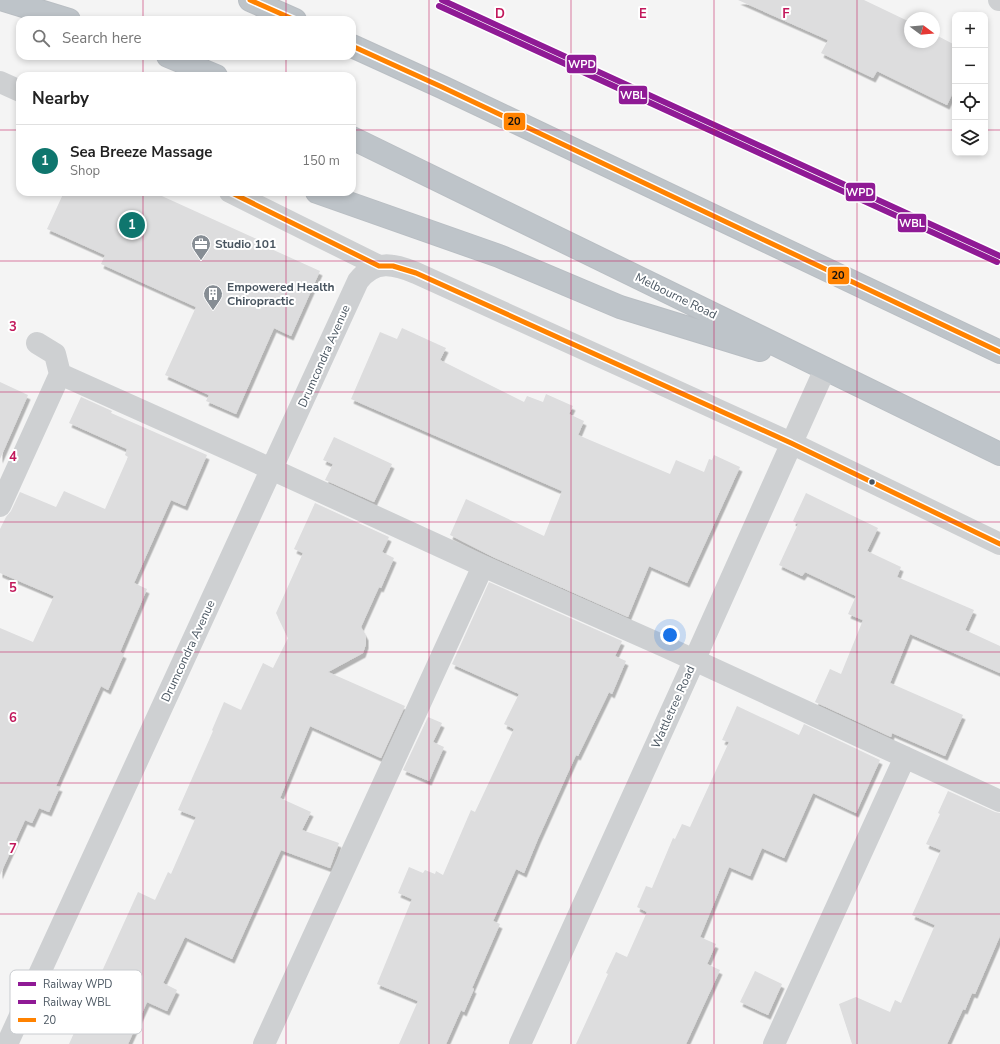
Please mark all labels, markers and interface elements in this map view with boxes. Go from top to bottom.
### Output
text: D [495,5,505,23]
text: E [639,5,647,23]
text: F [782,5,790,23]
north arrow [904,12,940,48]
map controls [952,12,988,156]
button: + [952,12,988,48]
search box [16,16,356,60]
icon: search [30,27,52,49]
text: Search here [62,28,142,48]
button: − [952,48,988,84]
line badge: WPD [566,54,597,74]
text: WPD [568,57,596,72]
button: locate [952,84,988,120]
line badge: WBL [618,85,648,105]
text: Nearby [32,87,89,110]
text: WBL [620,88,646,103]
line badge: 20 [503,112,526,131]
text: 20 [507,114,521,129]
button: layers [952,120,988,156]
text: Sea Breeze Massage [70,142,213,162]
text: 1 [41,152,49,170]
text: 150 m [302,152,340,170]
text: Shop [70,162,100,180]
line badge: WPD [845,182,876,202]
text: WPD [846,185,874,200]
pin: 1 [119,210,145,240]
line badge: WBL [897,213,927,233]
text: WBL [899,216,925,231]
office icon: Studio 101 [190,233,212,261]
place label: Studio 101 [215,236,276,252]
line badge: 20 [827,266,850,285]
text: 20 [831,268,845,283]
street label: Melbourne Road [632,269,720,323]
place label: Empowered Health Chiropractic [227,279,335,309]
building icon: Empowered Health Chiropractic [202,283,224,311]
street label: Drumcondra Avenue [294,302,354,410]
text: 3 [9,318,17,336]
text: 4 [9,448,17,466]
unlabelled marker [867,477,877,487]
text: 5 [9,579,17,597]
street label: Drumcondra Avenue [157,597,219,705]
your location [660,625,680,645]
street label: Wattletree Road [648,663,698,751]
text: 6 [9,709,17,727]
text: 7 [9,840,17,858]
legend [10,970,142,1034]
text: Railway WPD [43,977,112,992]
text: Railway WBL [43,995,111,1010]
text: 20 [43,1013,57,1028]

